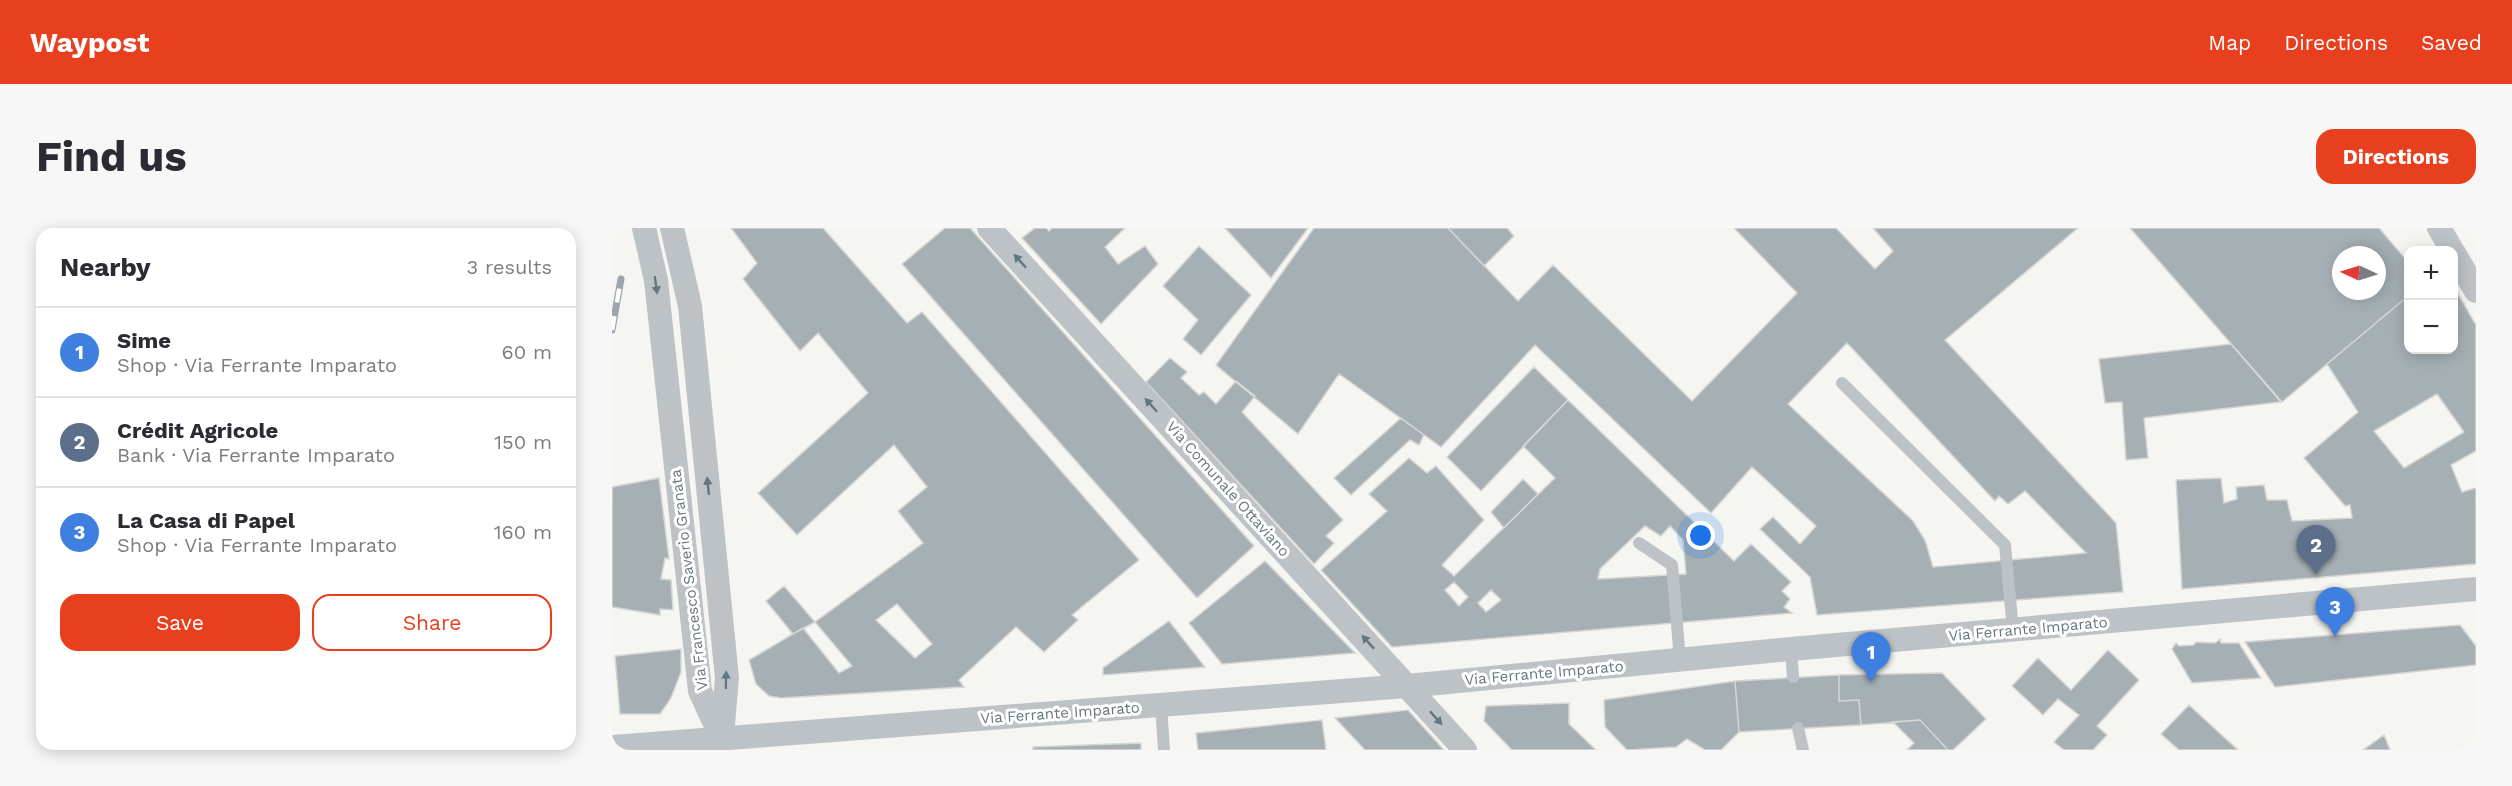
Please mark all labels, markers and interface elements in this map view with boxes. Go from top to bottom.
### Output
text: Waypost [30,26,149,59]
text: Map [2208,30,2251,55]
text: Directions [2284,30,2388,55]
text: Saved [2421,30,2482,55]
button: Directions [2316,129,2476,184]
text: Find us [36,132,187,181]
north arrow [2332,246,2386,300]
map controls [2404,246,2458,354]
button: + [2404,246,2458,300]
text: Nearby [60,252,151,282]
text: 3 results [467,255,552,279]
one-way arrow [1013,255,1027,269]
one-way arrow [652,276,661,295]
button: − [2404,300,2458,354]
text: Sime [117,328,171,353]
text: 1 [75,340,84,364]
text: 60 m [502,340,552,364]
text: Shop · Via Ferrante Imparato [117,353,397,377]
one-way arrow [1145,398,1158,413]
text: Crédit Agricole [117,418,278,443]
street label: Via Comunale Ottaviano [1163,418,1293,560]
text: 2 [74,430,85,454]
text: 150 m [494,430,552,454]
text: Bank · Via Ferrante Imparato [117,443,395,467]
street label: Via Francesco Saverio Granata [666,468,711,692]
one-way arrow [703,477,713,496]
text: La Casa di Papel [117,508,295,533]
text: 3 [74,520,85,544]
text: 160 m [494,520,552,544]
your location [1686,521,1715,550]
pin: 2 [2296,526,2336,575]
text: Shop · Via Ferrante Imparato [117,533,397,557]
pin: 3 [2316,588,2354,637]
button: Save [60,594,300,651]
button: Share [312,594,552,651]
street label: Via Ferrante Imparato [1948,613,2108,645]
pin: 1 [1852,632,1890,682]
one-way arrow [1362,635,1375,650]
street label: Via Ferrante Imparato [1464,657,1624,689]
one-way arrow [721,671,731,690]
street label: Via Ferrante Imparato [980,698,1140,728]
one-way arrow [1429,710,1442,725]

